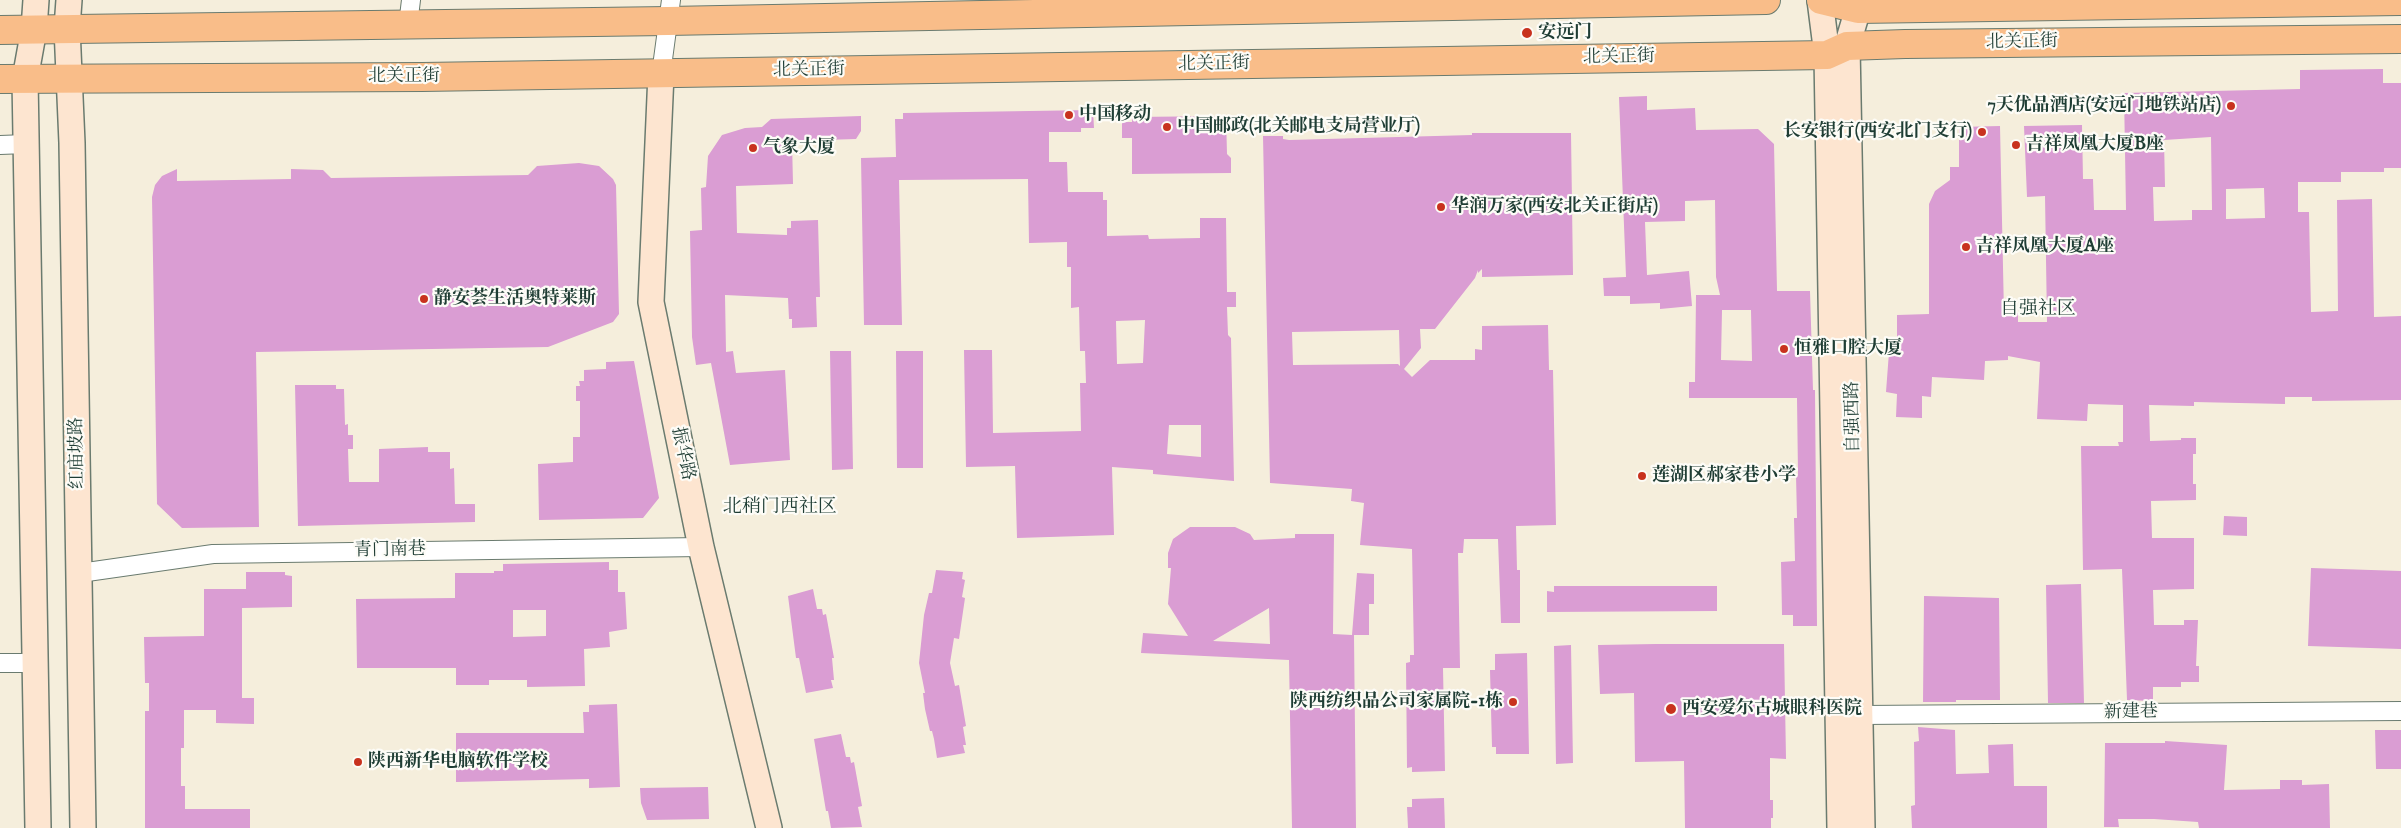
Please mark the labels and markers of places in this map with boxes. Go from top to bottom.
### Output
place label: 安远门 [1538,22,1592,44]
marker: 安远门 [1520,26,1534,40]
place label: 7天优品酒店(安远门地铁站店) [1987,95,2221,117]
marker: 7天优品酒店(安远门地铁站店) [2225,100,2237,112]
place label: 中国移动 [1079,104,1151,126]
marker: 中国移动 [1063,109,1075,121]
place label: 中国邮政(北关邮电支局营业厅) [1177,116,1420,138]
marker: 中国邮政(北关邮电支局营业厅) [1161,121,1173,133]
place label: 长安银行(西安北门支行) [1783,121,1972,143]
marker: 长安银行(西安北门支行) [1976,126,1988,138]
place label: 吉祥凤凰大厦B座 [2026,134,2164,156]
place label: 气象大厦 [763,137,835,159]
marker: 吉祥凤凰大厦B座 [2010,139,2022,151]
marker: 气象大厦 [747,142,759,154]
place label: 华润万家(西安北关正街店) [1451,196,1658,218]
marker: 华润万家(西安北关正街店) [1435,201,1447,213]
place label: 吉祥凤凰大厦A座 [1976,236,2114,258]
marker: 吉祥凤凰大厦A座 [1960,241,1972,253]
place label: 静安荟生活奥特莱斯 [434,288,596,310]
marker: 静安荟生活奥特莱斯 [418,293,430,305]
place label: 恒雅口腔大厦 [1794,338,1902,360]
marker: 恒雅口腔大厦 [1778,343,1790,355]
place label: 莲湖区郝家巷小学 [1652,465,1796,487]
marker: 莲湖区郝家巷小学 [1636,470,1648,482]
place label: 陕西纺织品公司家属院-1栋 [1290,691,1503,713]
marker: 陕西纺织品公司家属院-1栋 [1507,696,1519,708]
place label: 西安爱尔古城眼科医院 [1682,698,1862,720]
marker: 西安爱尔古城眼科医院 [1664,702,1678,716]
place label: 陕西新华电脑软件学校 [368,751,548,773]
marker: 陕西新华电脑软件学校 [352,756,364,768]

